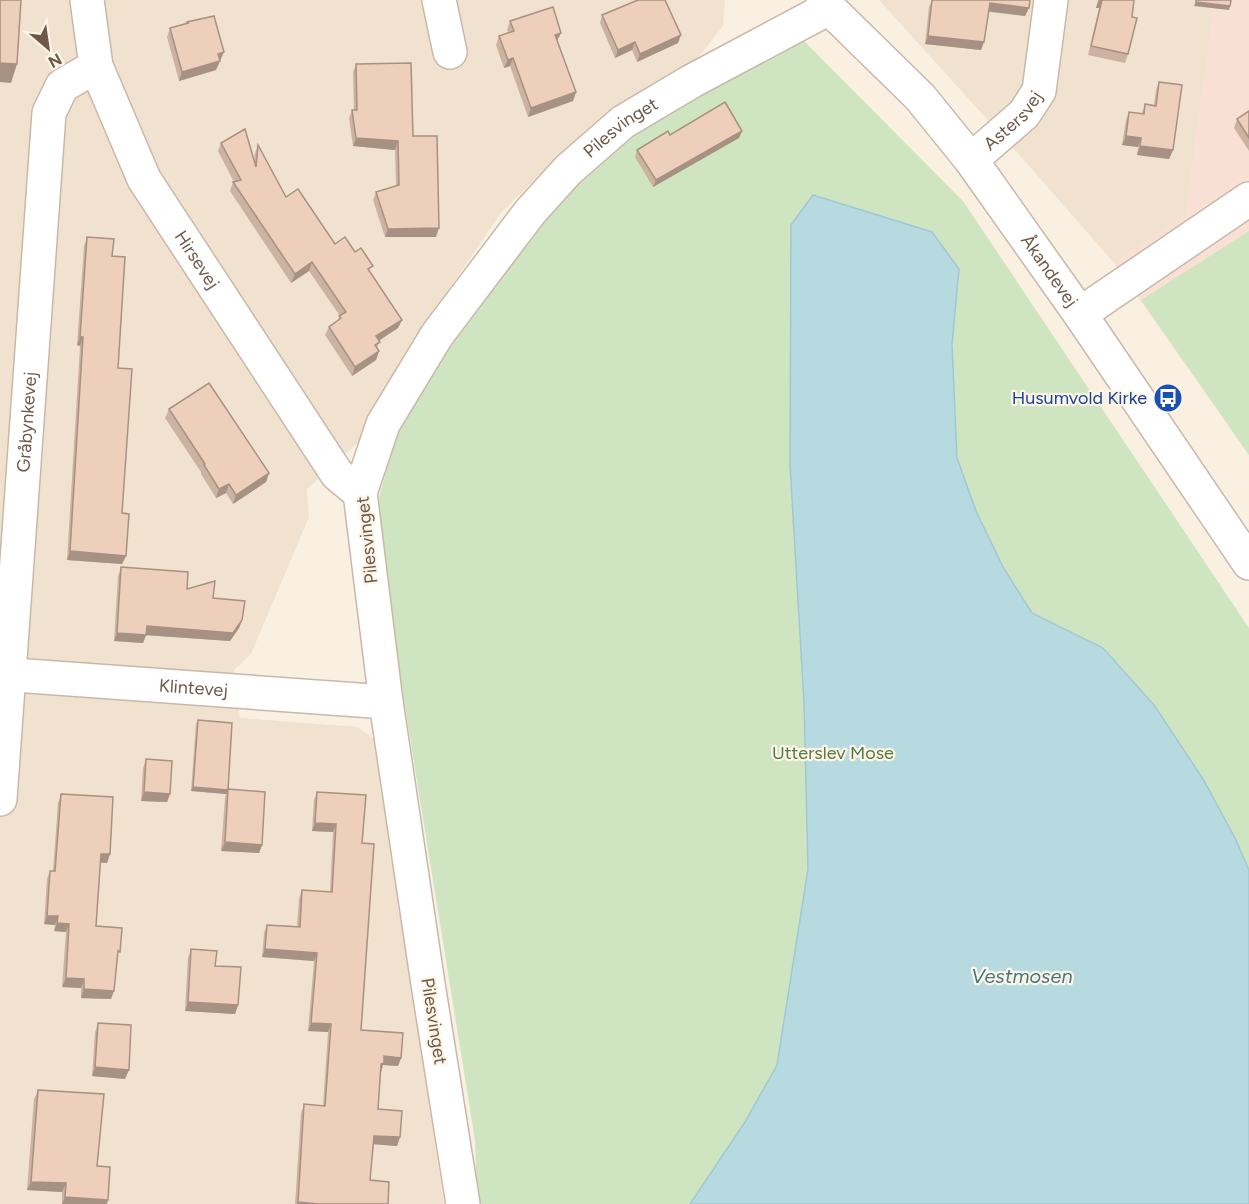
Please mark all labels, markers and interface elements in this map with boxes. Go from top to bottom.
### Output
north arrow [18,18,78,78]
text: N [45,49,65,72]
street label: Astersvej [979,87,1047,155]
street label: Pilesvinget [579,93,662,162]
street label: Hirsevej [170,226,224,293]
street label: Åkandevej [1016,230,1083,311]
street label: Gråbynkevej [12,371,41,473]
bus stop icon: Husumvold Kirke [1152,382,1184,414]
place label: Husumvold Kirke [1012,387,1147,409]
street label: Pilesvinget [351,495,383,585]
street label: Klintevej [158,675,229,702]
park label: Utterslev Mose [772,742,894,764]
water label: Vestmosen [971,964,1073,988]
street label: Pilesvinget [416,976,452,1066]

